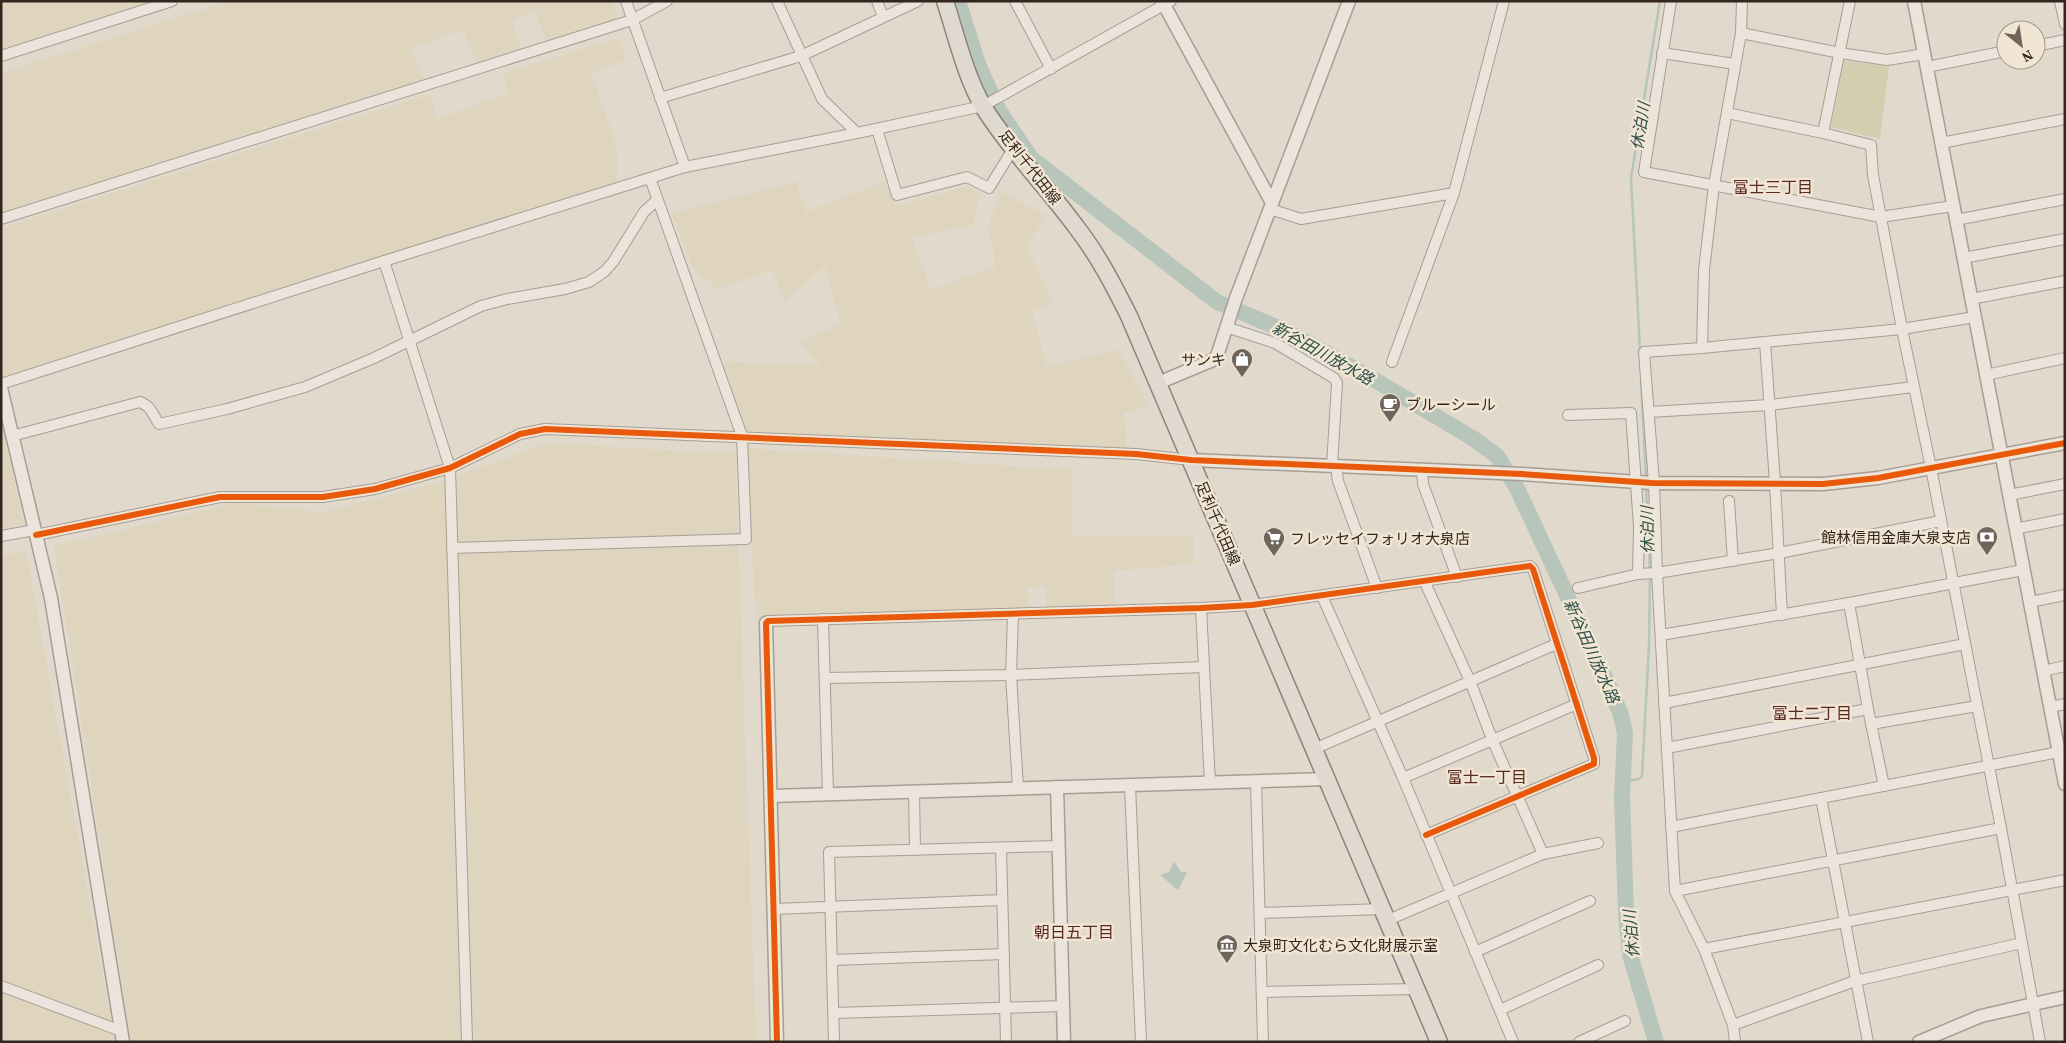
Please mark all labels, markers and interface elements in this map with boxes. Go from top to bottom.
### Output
north arrow [1996,20,2046,70]
text: N [2018,45,2037,67]
water label: 休泊川 [1625,99,1655,151]
street label: 足利千代田線 [994,125,1066,209]
district label: 富士三丁目 [1733,176,1813,198]
water label: 新谷田川放水路 [1269,316,1379,391]
shop icon: サンキ [1230,347,1254,378]
place label: サンキ [1181,349,1226,370]
cafe icon: ブルーシール [1378,392,1402,423]
place label: ブルーシール [1406,394,1496,415]
street label: 足利千代田線 [1191,477,1245,569]
water label: 休泊川 [1636,504,1658,554]
bank icon: 館林信用金庫大泉支店 [1975,525,1999,556]
supermarket icon: フレッセイフォリオ大泉店 [1262,526,1286,557]
place label: 館林信用金庫大泉支店 [1821,527,1971,548]
place label: フレッセイフォリオ大泉店 [1290,528,1470,549]
water label: 新谷田川放水路 [1559,595,1626,708]
district label: 富士二丁目 [1772,702,1852,724]
district label: 富士一丁目 [1447,766,1527,788]
water label: 休泊川 [1618,907,1644,959]
district label: 朝日五丁目 [1034,921,1114,943]
museum icon: 大泉町文化むら文化財展示室 [1215,933,1239,964]
place label: 大泉町文化むら文化財展示室 [1243,935,1438,956]

